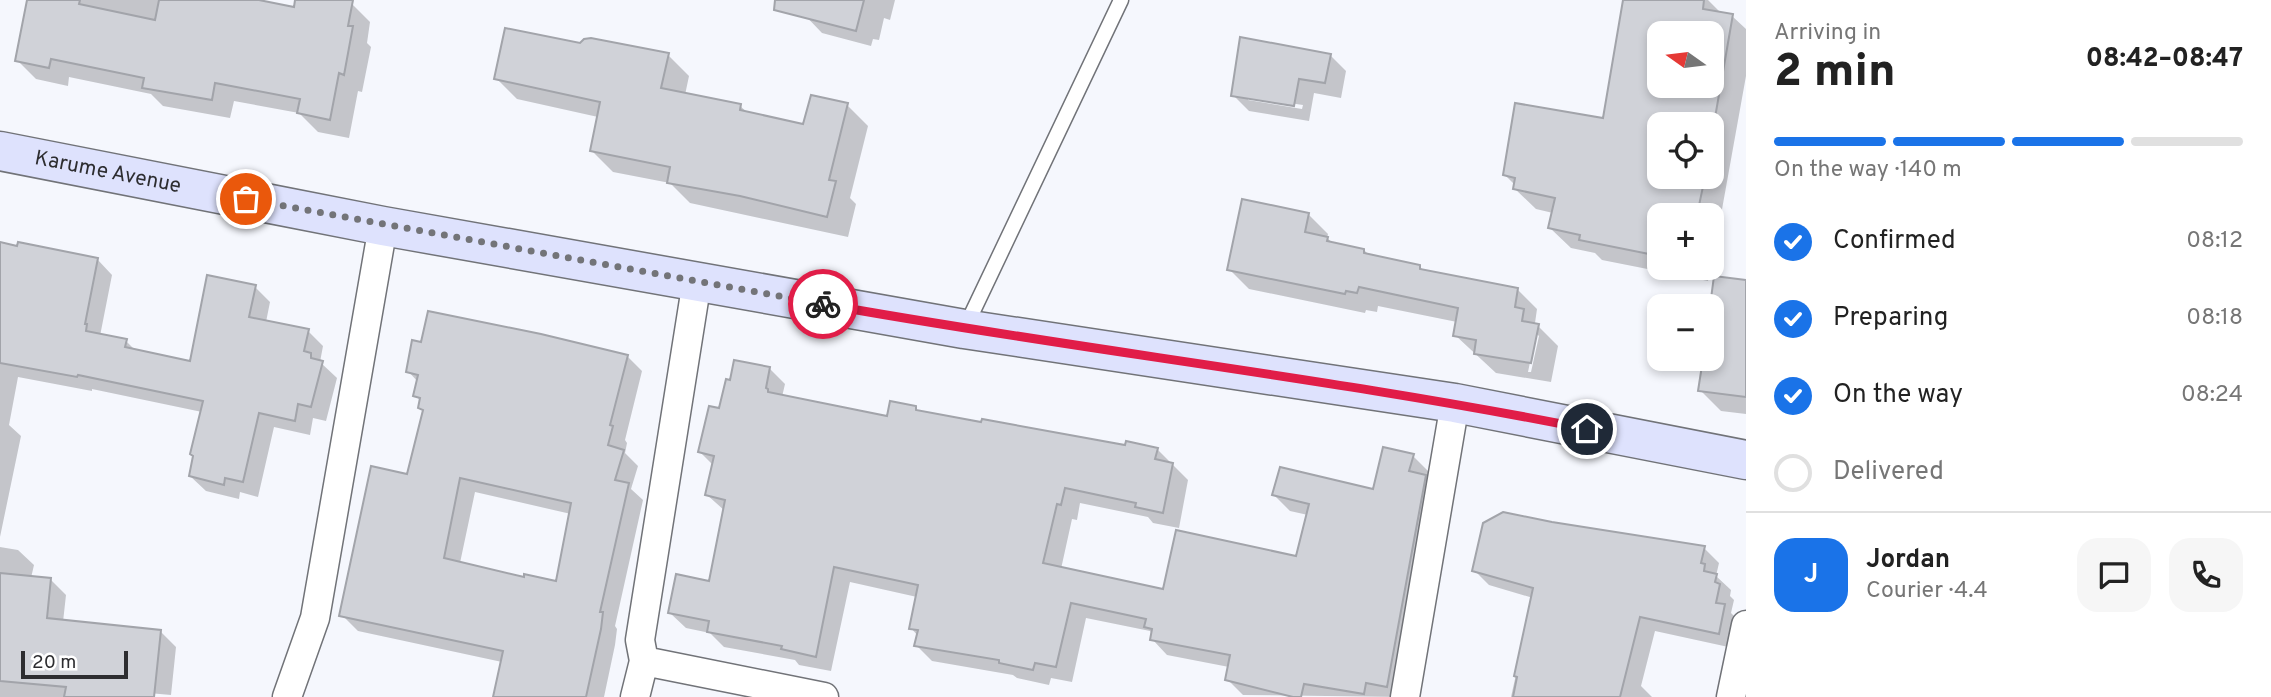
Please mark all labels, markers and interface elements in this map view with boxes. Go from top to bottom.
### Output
text: Arriving in [1774,19,1881,48]
north arrow [1647,21,1724,98]
map controls [1647,21,1724,371]
text: 08:42–08:47 [2086,43,2243,76]
text: 2 min [1774,44,1896,103]
button: locate [1647,112,1724,189]
street label: Karume Avenue [32,145,183,200]
text: On the way · 140 m [1774,156,1962,185]
pin [216,169,276,229]
icon: bag [227,180,265,218]
button: + [1647,203,1724,280]
icon: check [1774,223,1812,261]
text: Confirmed [1833,225,1956,258]
text: 08:12 [2186,227,2243,256]
courier [788,269,858,339]
icon: bike [804,285,842,323]
button: − [1647,294,1724,371]
icon: check [1774,300,1812,338]
text: Preparing [1833,302,1948,335]
text: 08:18 [2186,304,2243,333]
icon: check [1774,377,1812,415]
text: On the way [1833,379,1963,412]
text: 08:24 [2181,381,2243,410]
pin [1557,399,1617,459]
icon: home [1568,410,1606,448]
text: Delivered [1833,456,1944,489]
button: chat [2077,538,2151,612]
button: phone [2169,538,2243,612]
text: Jordan [1866,544,1950,577]
text: J [1804,559,1818,592]
text: Courier · 4.4 [1866,577,1988,606]
scale bar [21,648,128,680]
text: 20 m [32,651,76,675]

